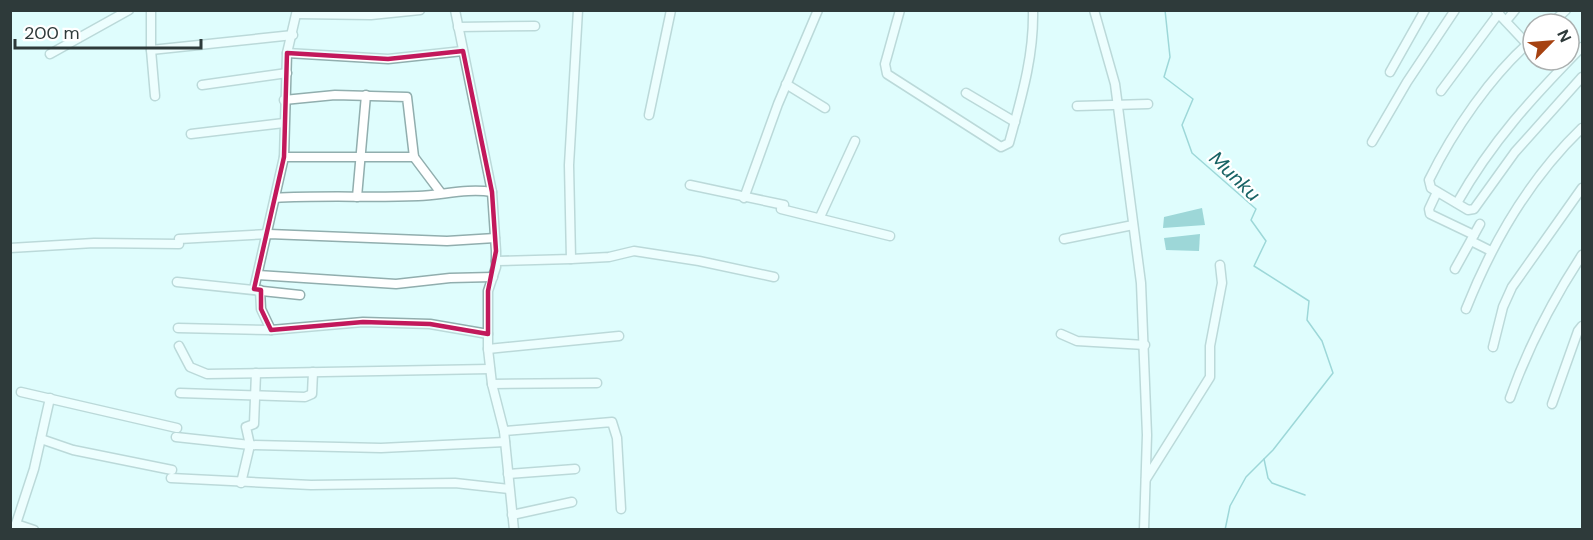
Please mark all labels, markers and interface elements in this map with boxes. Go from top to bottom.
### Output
scale bar [15,12,201,50]
north arrow [1521,12,1581,72]
text: 200 m [24,21,80,45]
text: N [1552,26,1576,46]
water label: Munku [1204,145,1266,207]

